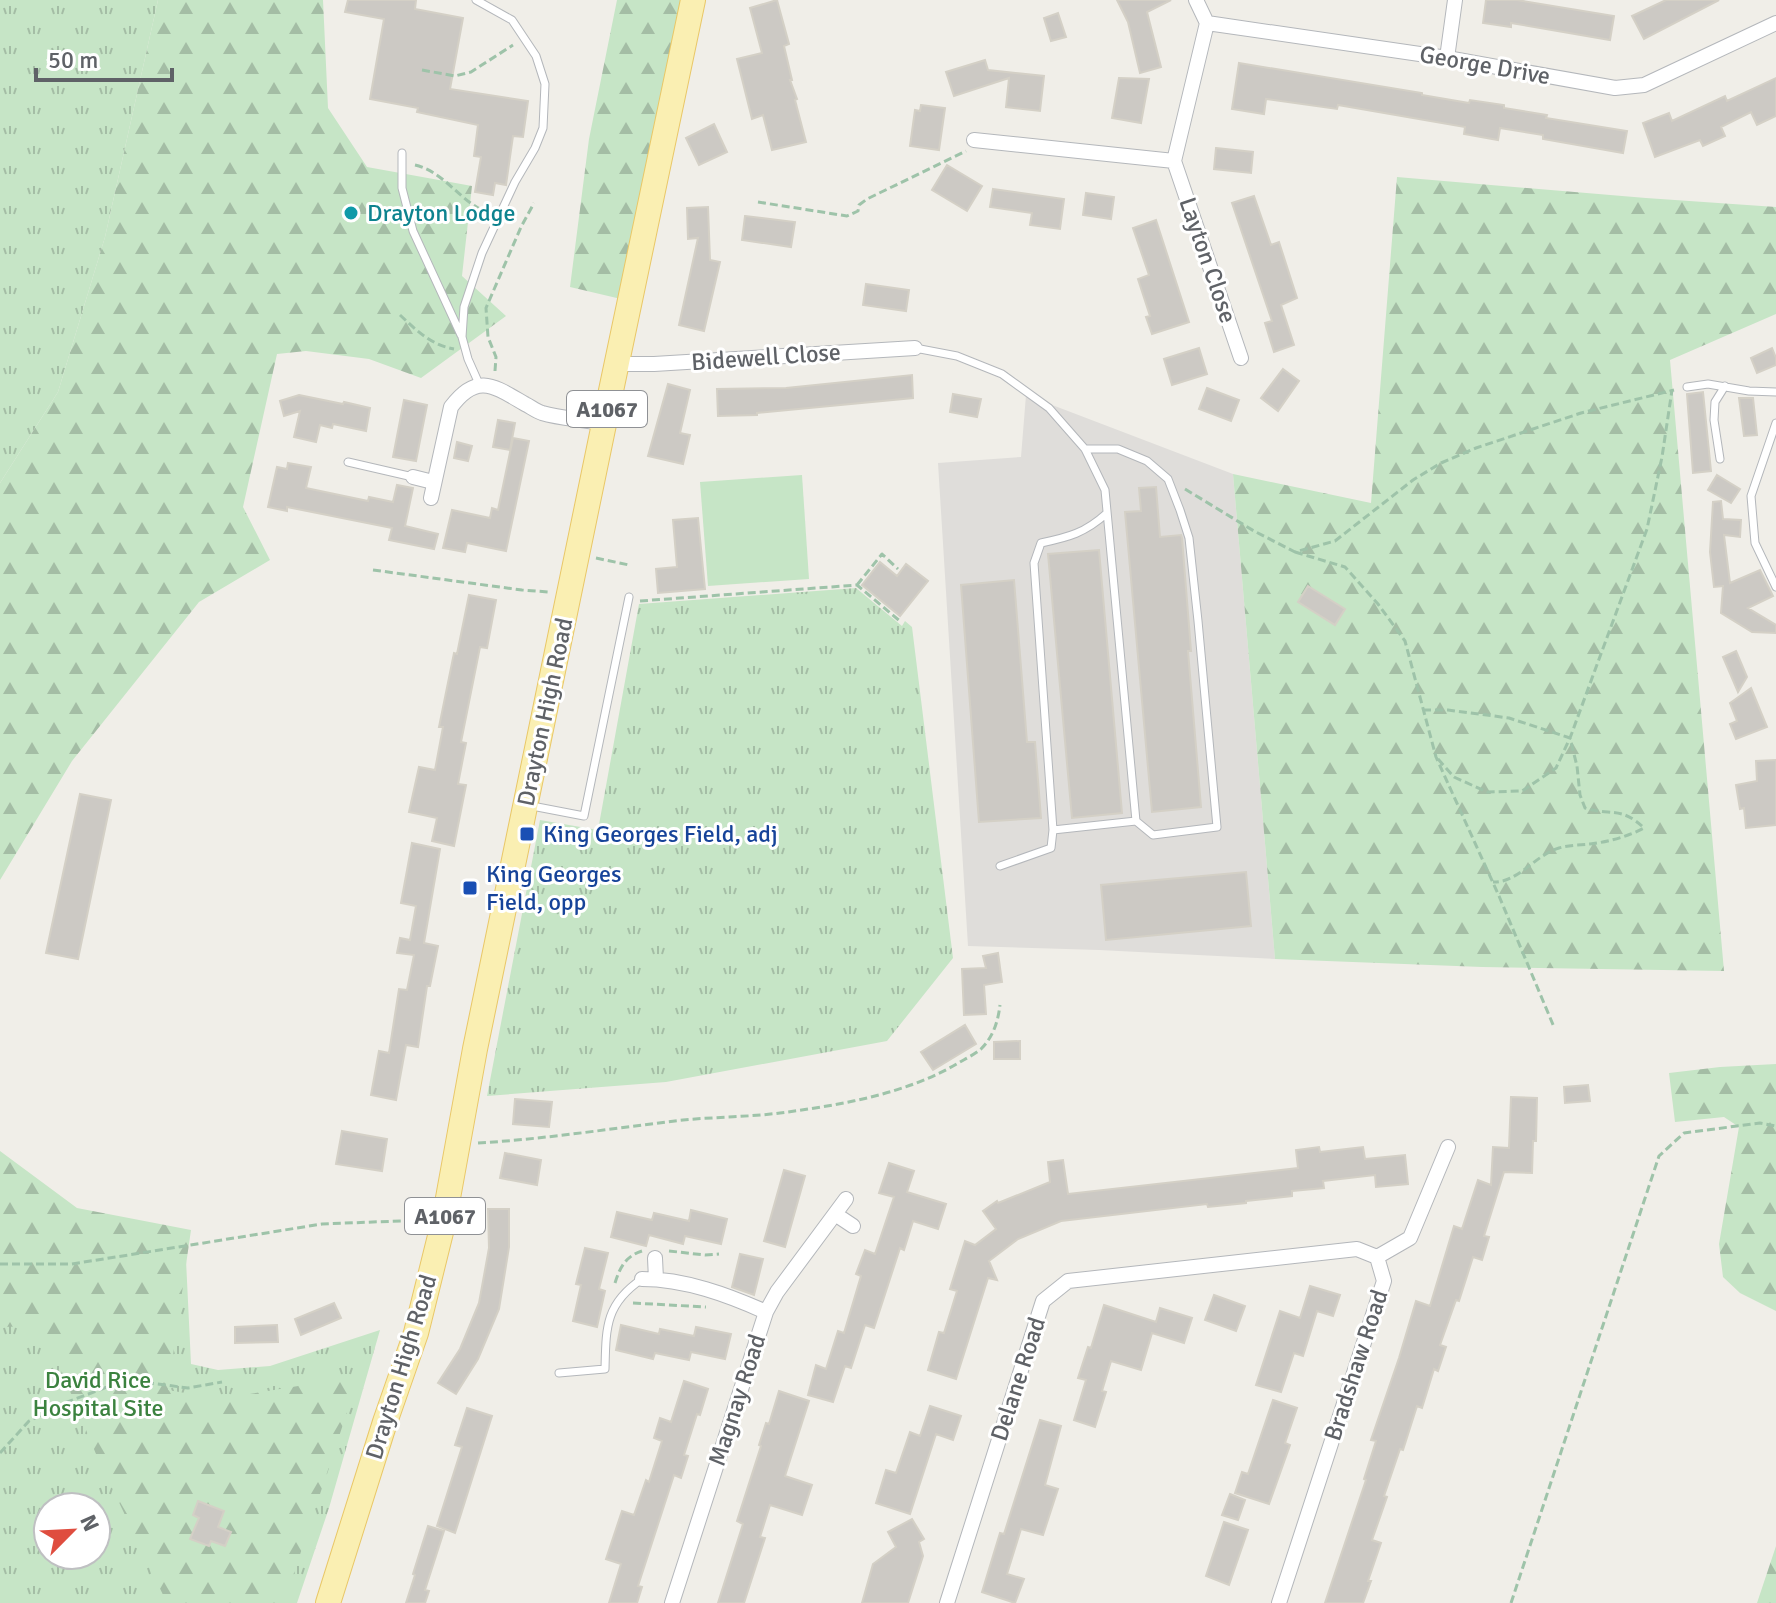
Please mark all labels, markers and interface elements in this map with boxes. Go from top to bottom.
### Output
scale bar [36,32,172,82]
street label: George Drive [1417,39,1553,91]
text: 50 m [48,45,98,75]
street label: Layton Close [1172,193,1244,327]
place label: Drayton Lodge [367,198,515,228]
marker: Drayton Lodge [342,204,360,222]
street label: Bidewell Close [690,337,842,377]
road number: A1067 [567,391,647,427]
street label: Drayton High Road [510,615,580,809]
place label: King Georges Field, adj [543,819,778,849]
marker: King Georges Field, adj [518,825,536,843]
place label: King Georges Field, opp [486,859,622,917]
marker: King Georges Field, opp [461,879,479,897]
road number: A1067 [405,1198,485,1234]
street label: Drayton High Road [359,1271,443,1463]
street label: Bradshaw Road [1317,1286,1395,1444]
street label: Delane Road [984,1313,1052,1445]
street label: Magnay Road [702,1330,772,1470]
park label: David Rice Hospital Site [32,1365,164,1423]
north arrow [32,1491,112,1571]
text: N [74,1511,105,1536]

